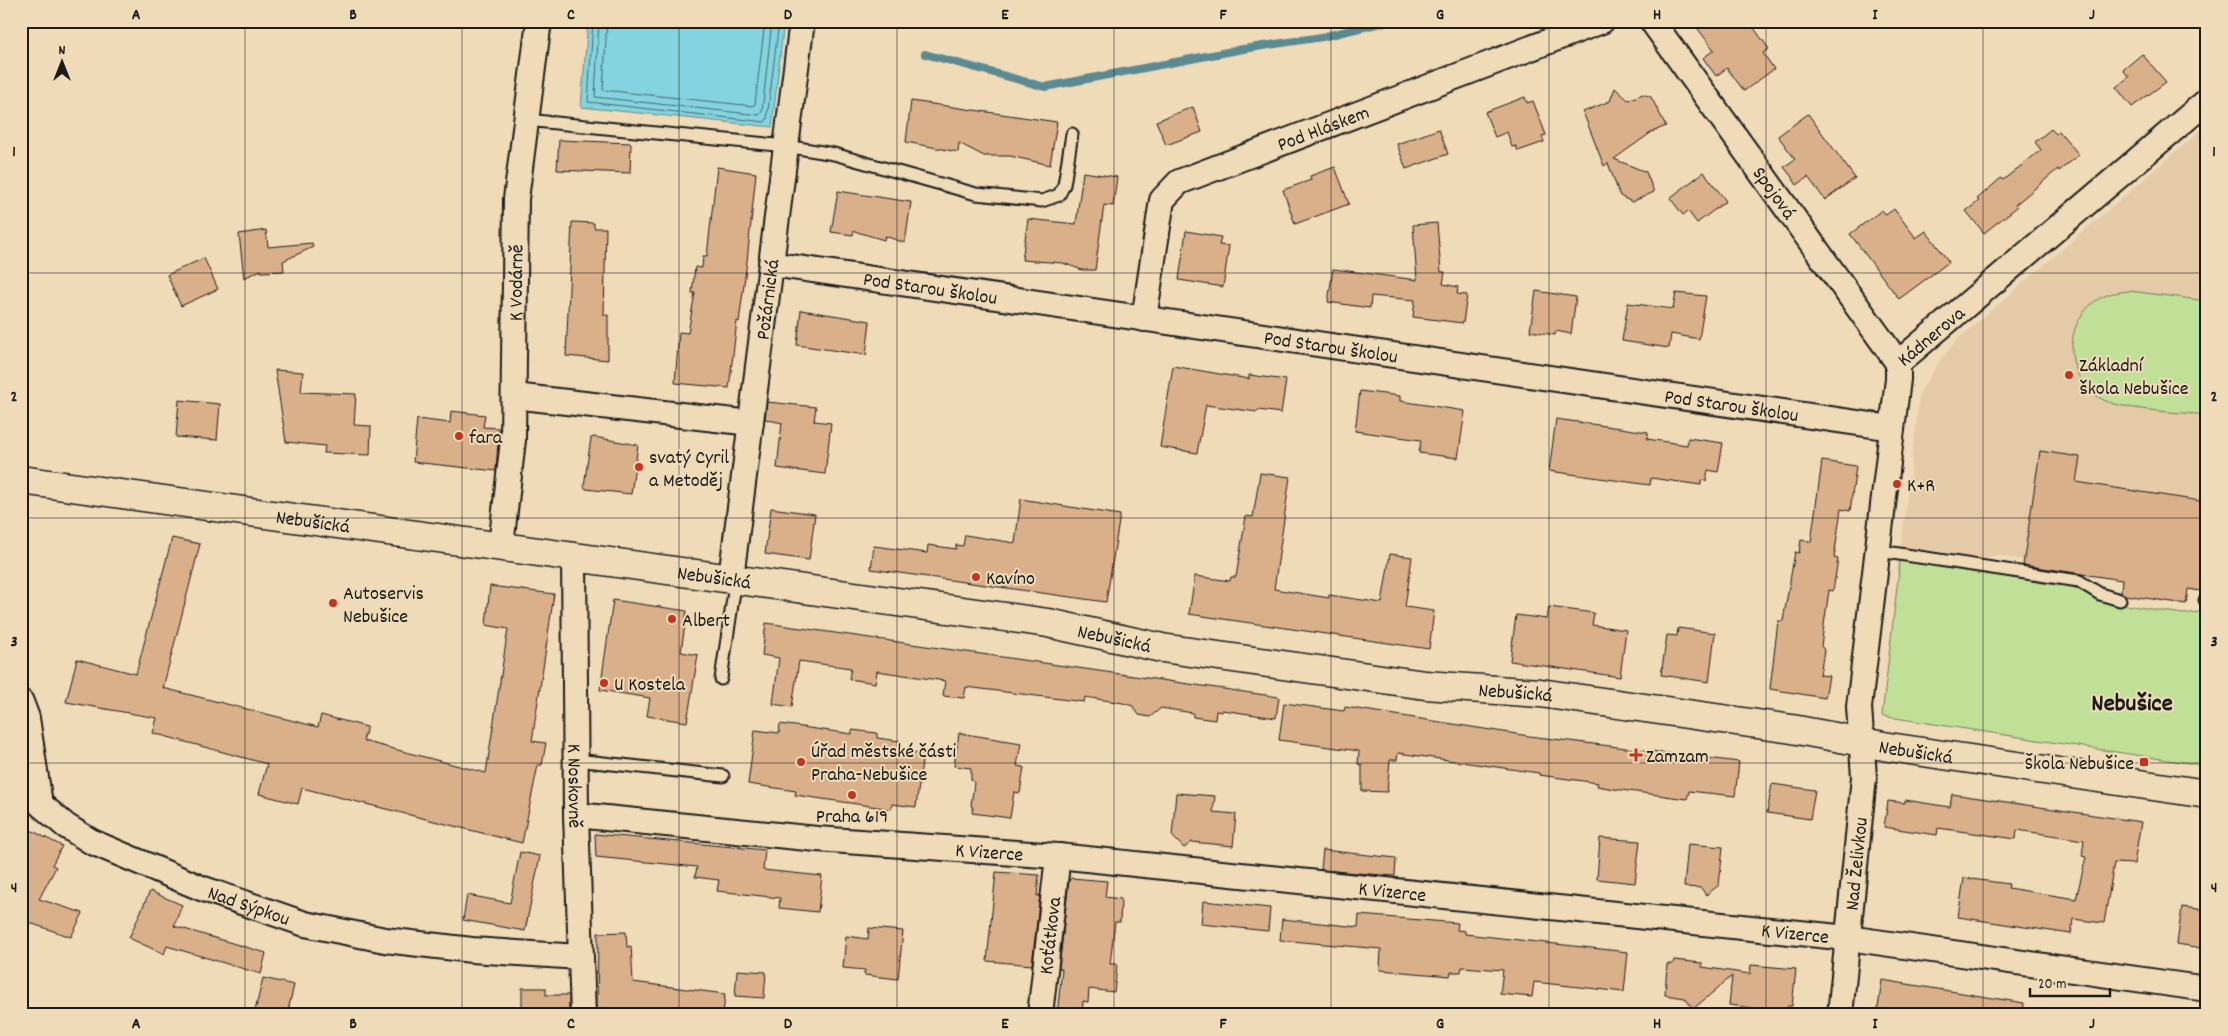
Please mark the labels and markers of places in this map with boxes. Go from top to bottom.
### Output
place label: Základní škola Nebušice [2079,353,2189,404]
marker: Základní škola Nebušice [2063,369,2075,381]
place label: fara [469,425,503,453]
marker: fara [453,430,465,442]
place label: svatý Cyril a Metoděj [649,445,729,496]
marker: svatý Cyril a Metoděj [633,461,645,473]
place label: K+R [1907,473,1935,501]
marker: K+R [1891,478,1903,490]
place label: Kavíno [986,566,1035,594]
marker: Kavíno [970,571,982,583]
place label: Autoservis Nebušice [343,581,424,632]
marker: Autoservis Nebušice [327,597,339,609]
place label: Albert [682,608,730,636]
marker: Albert [666,613,678,625]
place label: U Kostela [614,672,686,700]
marker: U Kostela [598,677,610,689]
place label: Úřad městské části Praha-Nebušice [811,739,957,790]
place label: Zamzam [1646,744,1709,772]
marker: Zamzam [1630,749,1642,761]
place label: Škola Nebušice [2025,751,2134,779]
marker: Úřad městské části Praha-Nebušice [795,756,807,768]
marker: Škola Nebušice [2138,756,2150,768]
marker: Praha 619 [846,789,858,801]
place label: Praha 619 [816,804,888,832]

